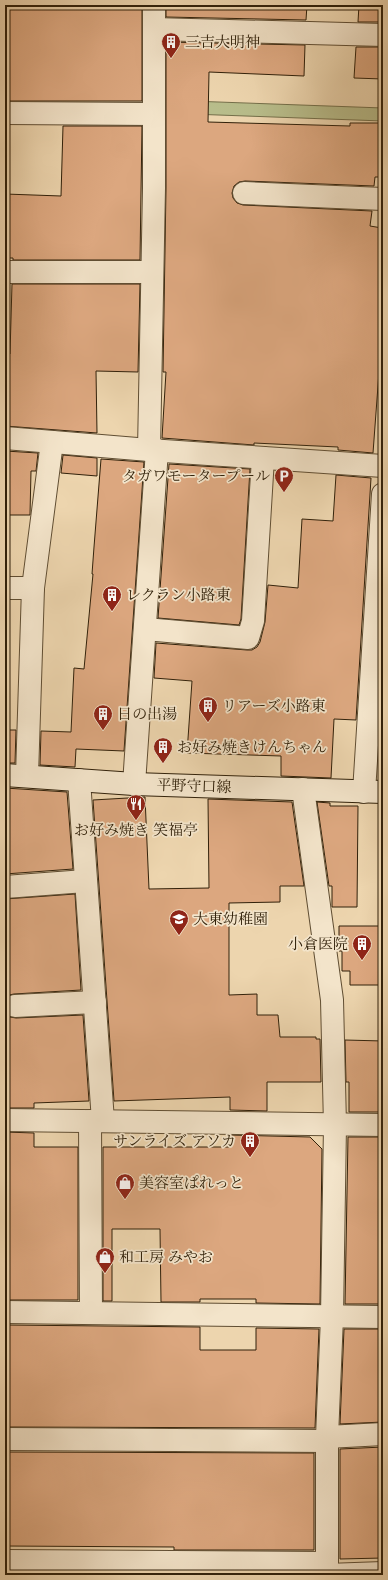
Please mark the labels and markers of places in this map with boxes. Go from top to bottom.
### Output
building icon: 三吉大明神 [160,31,182,59]
place label: 三吉大明神 [185,32,260,52]
parking icon: タガワモータープール [273,465,295,493]
place label: タガワモータープール [122,466,270,486]
building icon: レクラン小路東 [101,584,123,612]
place label: レクラン小路東 [126,585,231,605]
building icon: リアーズ小路東 [197,695,219,723]
place label: リアーズ小路東 [222,696,326,716]
building icon: 日の出湯 [92,703,114,731]
place label: 日の出湯 [117,704,177,724]
building icon: お好み焼きけんちゃん [152,736,174,764]
place label: お好み焼きけんちゃん [177,737,327,757]
restaurant icon: お好み焼き 笑福亭 [125,793,147,821]
place label: お好み焼き 笑福亭 [74,820,198,840]
school or university icon: 大東幼稚園 [168,908,190,936]
place label: 大東幼稚園 [193,909,268,929]
building icon: 小倉医院 [351,933,373,961]
place label: 小倉医院 [288,934,348,954]
building icon: サンライズ アソカ [239,1130,261,1158]
place label: サンライズ アソカ [113,1131,236,1151]
shop icon: 美容室ぱれっと [114,1172,136,1200]
place label: 美容室ぱれっと [139,1173,244,1193]
shop icon: 和工房 みやお [94,1246,116,1274]
place label: 和工房 みやお [119,1247,213,1267]

